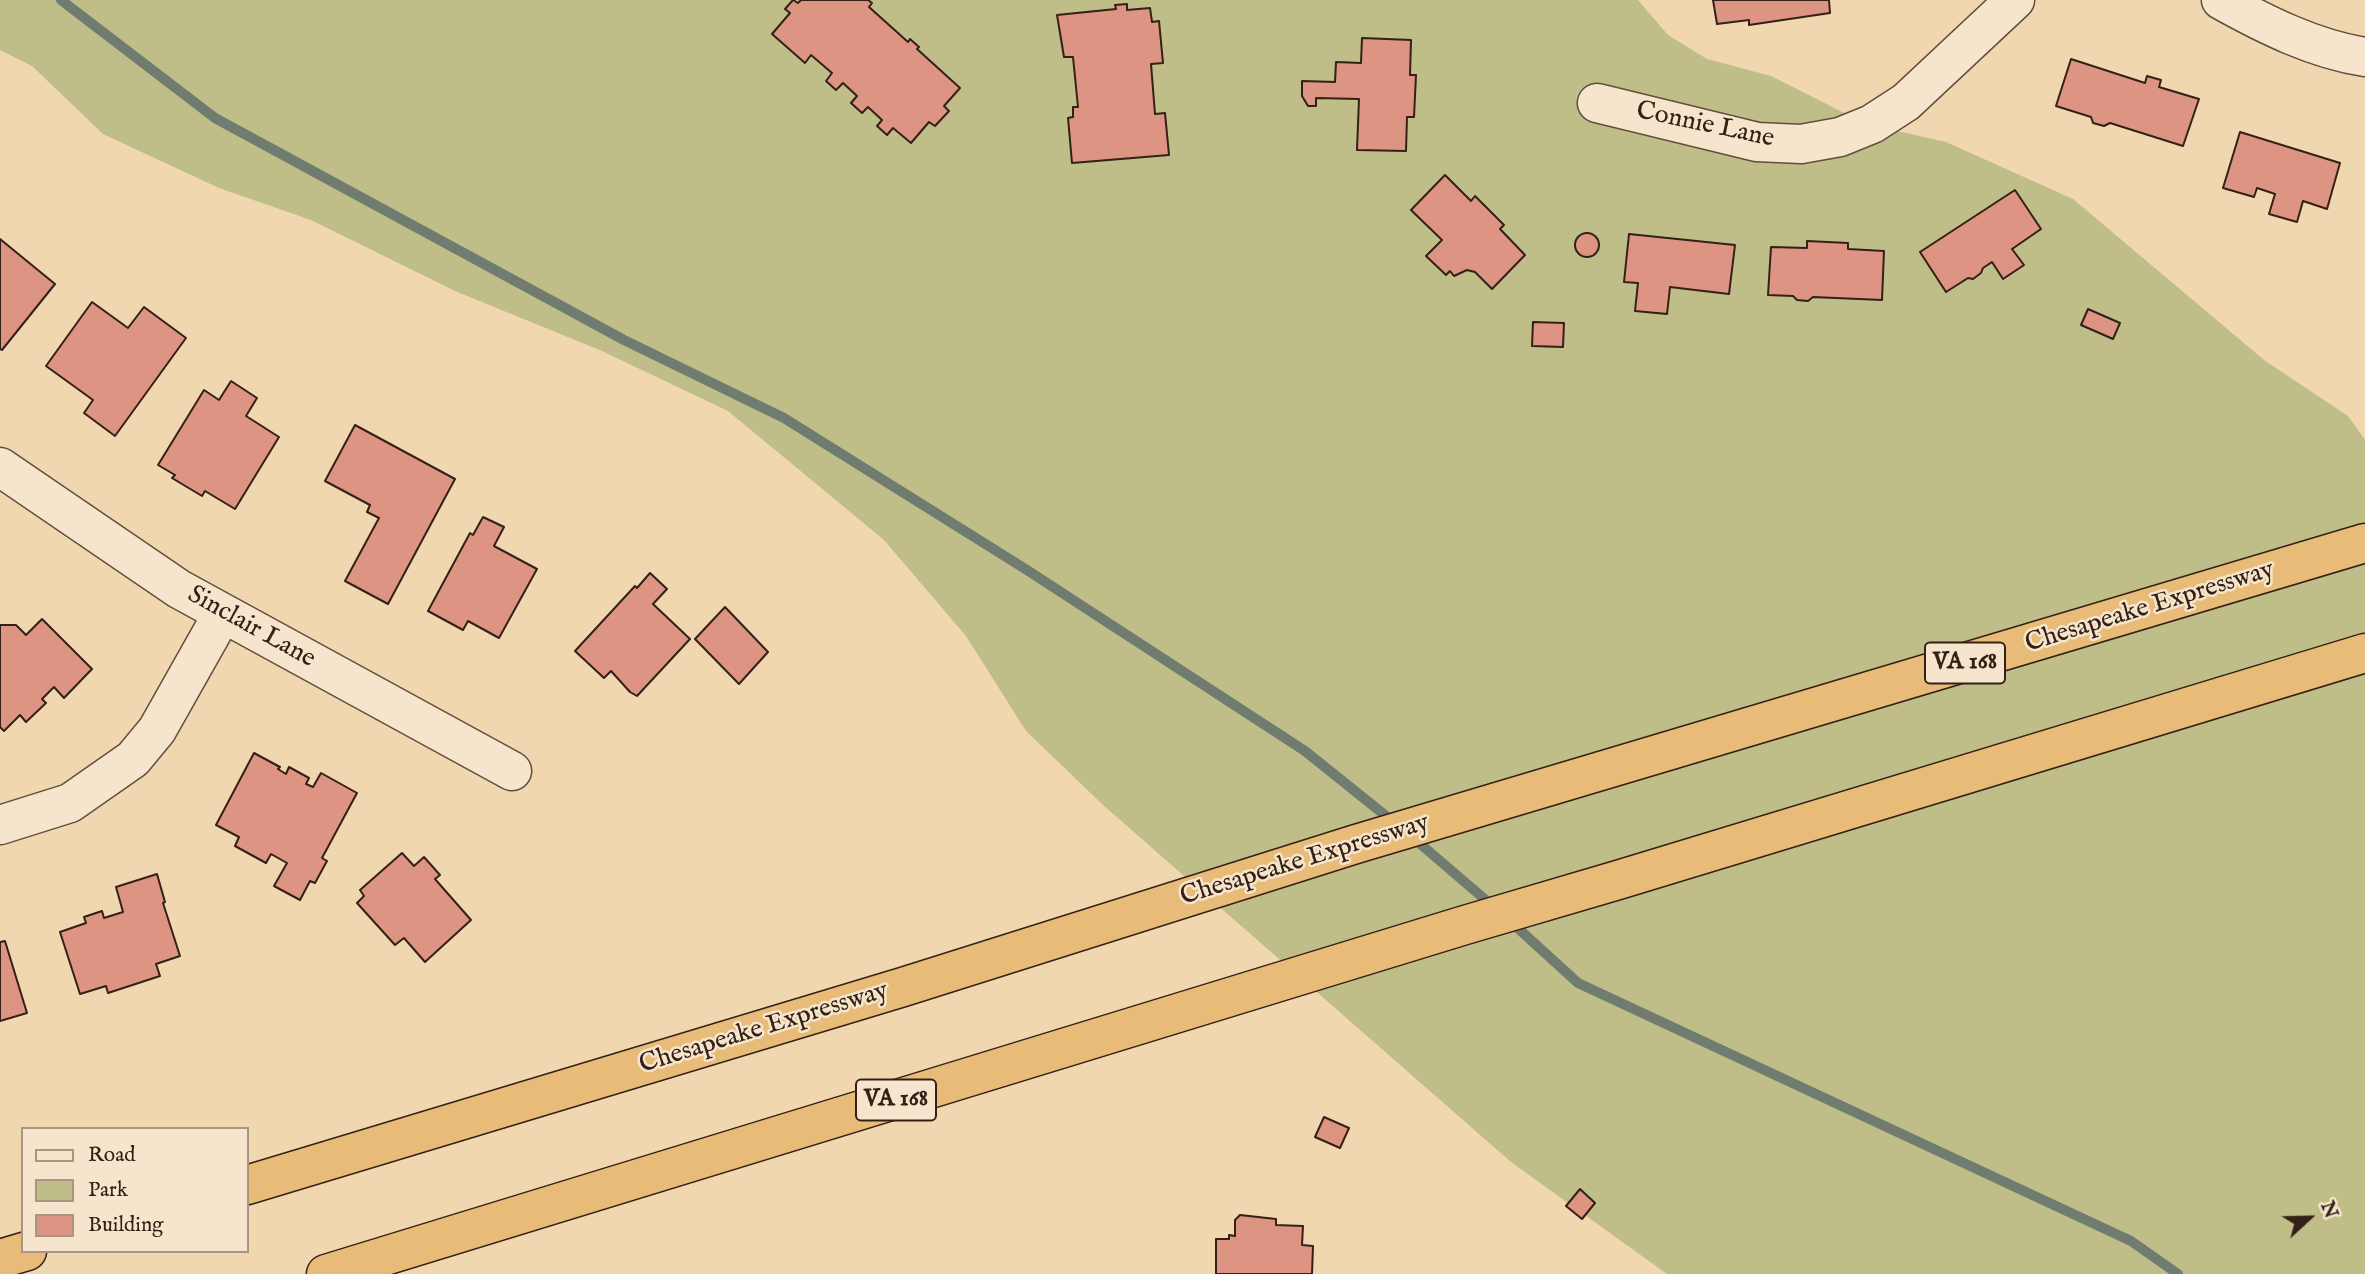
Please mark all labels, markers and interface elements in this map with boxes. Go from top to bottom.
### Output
street label: Connie Lane [1633,96,1777,156]
street label: Chesapeake Expressway [2022,555,2278,661]
street label: Sinclair Lane [182,580,320,676]
road number: VA 168 [1925,642,2005,684]
street label: Chesapeake Expressway [1177,808,1433,914]
street label: Chesapeake Expressway [636,976,892,1082]
road number: VA 168 [856,1080,936,1120]
legend [21,1127,248,1253]
text: Road [88,1142,135,1169]
text: Park [88,1177,128,1204]
north arrow [2274,1183,2344,1253]
text: N [2314,1198,2343,1222]
text: Building [88,1212,163,1239]

